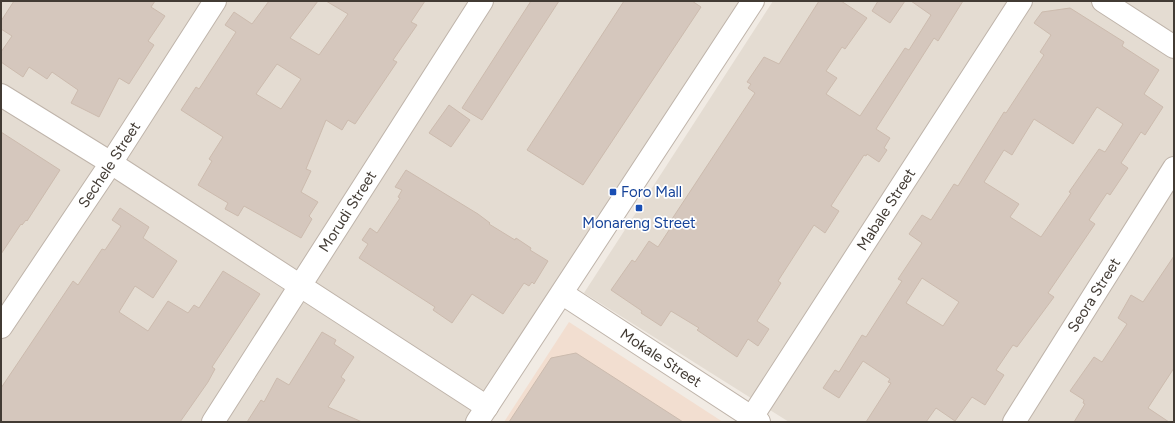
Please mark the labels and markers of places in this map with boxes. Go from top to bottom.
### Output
place label: Foro Mall [621,183,682,201]
marker: Foro Mall [608,187,618,197]
marker: Monareng Street [634,203,644,213]
place label: Monareng Street [582,214,696,232]

